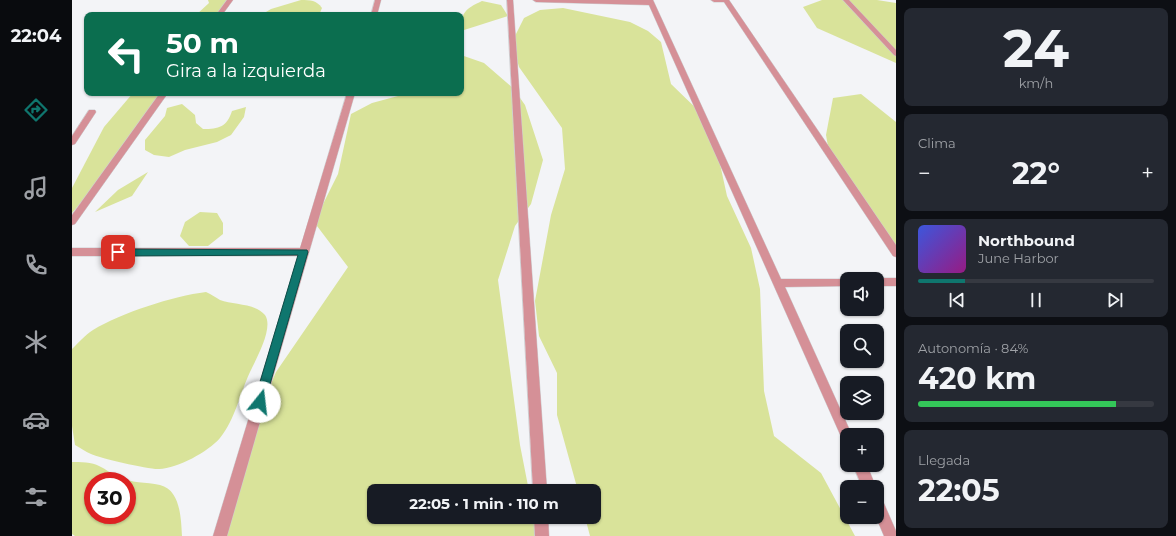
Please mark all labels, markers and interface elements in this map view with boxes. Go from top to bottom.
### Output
text: 24 [1003,17,1069,80]
text: 22:04 [11,25,61,47]
text: 50 m [166,26,239,60]
icon: left [100,28,152,80]
text: Gira a la izquierda [166,60,326,82]
text: km/h [1019,75,1053,91]
icon: directions [22,96,50,124]
text: Clima [918,135,956,151]
text: 22° [1012,155,1060,192]
text: − [918,160,931,187]
text: + [1141,160,1154,187]
icon: music [22,174,50,202]
text: Northbound [978,231,1075,250]
pin [101,235,135,269]
icon: arrive [107,241,129,263]
text: June Harbor [978,250,1059,266]
icon: phone [22,251,50,279]
map controls [840,272,884,524]
button: sound [840,272,884,316]
icon: previous [946,289,968,311]
icon: pause [1025,289,1047,311]
icon: next [1104,289,1126,311]
button: search [840,324,884,368]
icon: climate [22,328,50,356]
text: Autonomía · 84% [918,340,1028,356]
text: 420 km [918,360,1036,397]
button: layers [840,376,884,420]
position arrow [239,381,281,423]
icon: car [22,406,50,434]
button: + [840,428,884,472]
text: Llegada [918,452,970,468]
speed limit sign: 30 [84,472,136,524]
text: 22:05 [918,472,999,509]
button: − [840,480,884,524]
icon: filters [22,483,50,511]
text: 22:05 · 1 min · 110 m [409,494,559,513]

